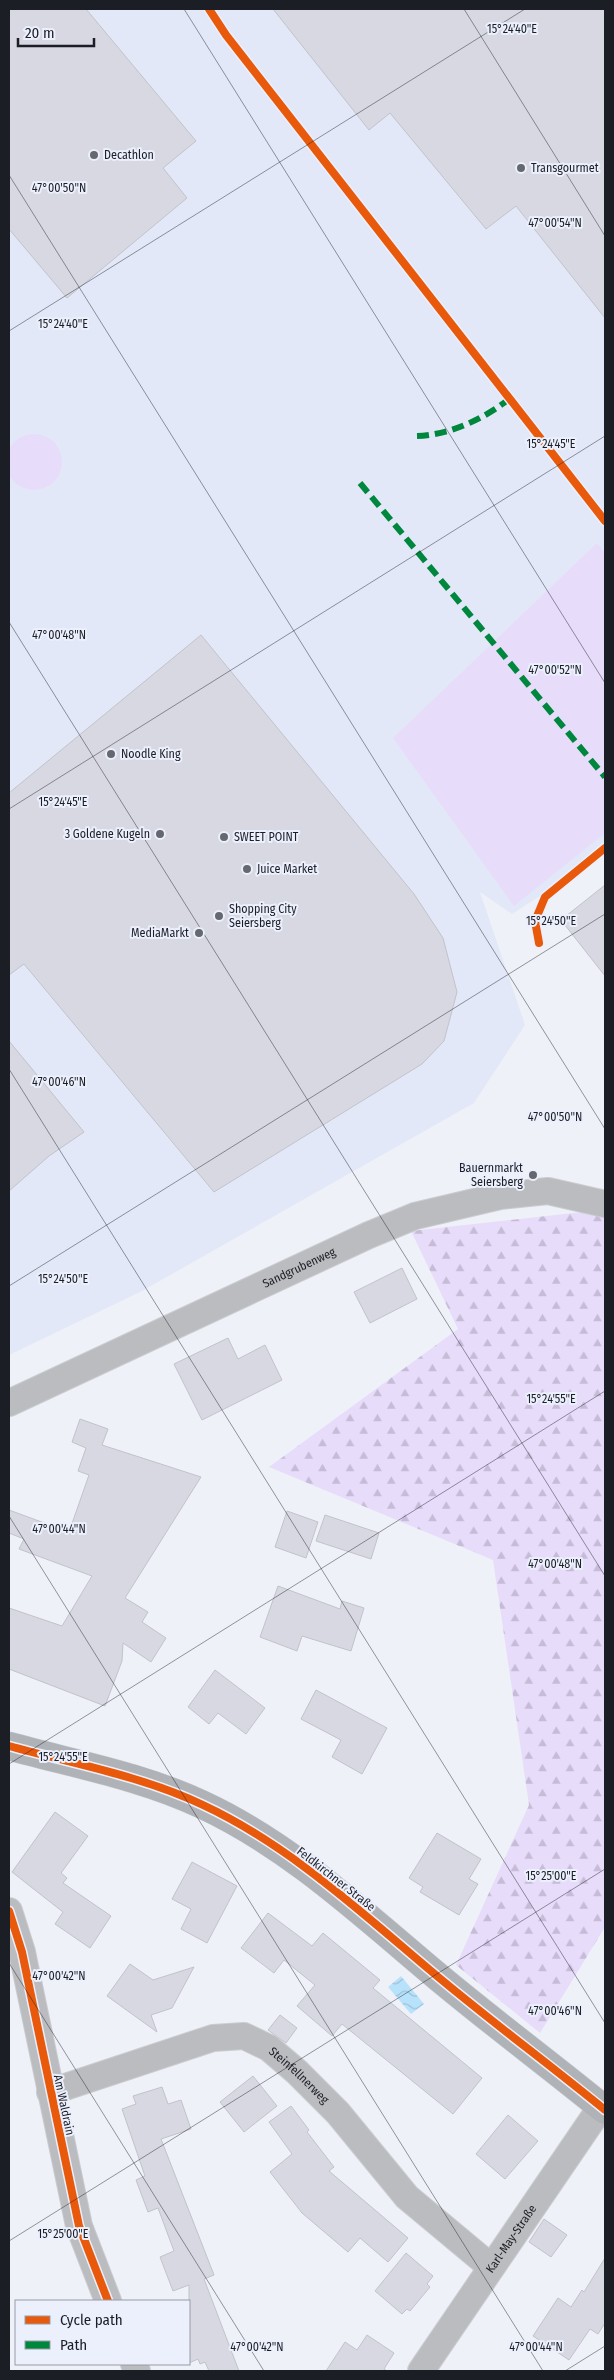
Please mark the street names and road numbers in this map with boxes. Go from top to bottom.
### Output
street label: Sandgrubenweg [260,1245,338,1291]
street label: Feldkirchner Straße [294,1844,378,1914]
street label: Steinfellnerweg [266,2044,332,2107]
street label: Am Waldrain [51,2074,77,2136]
street label: Karl-May-Straße [483,2202,539,2275]

